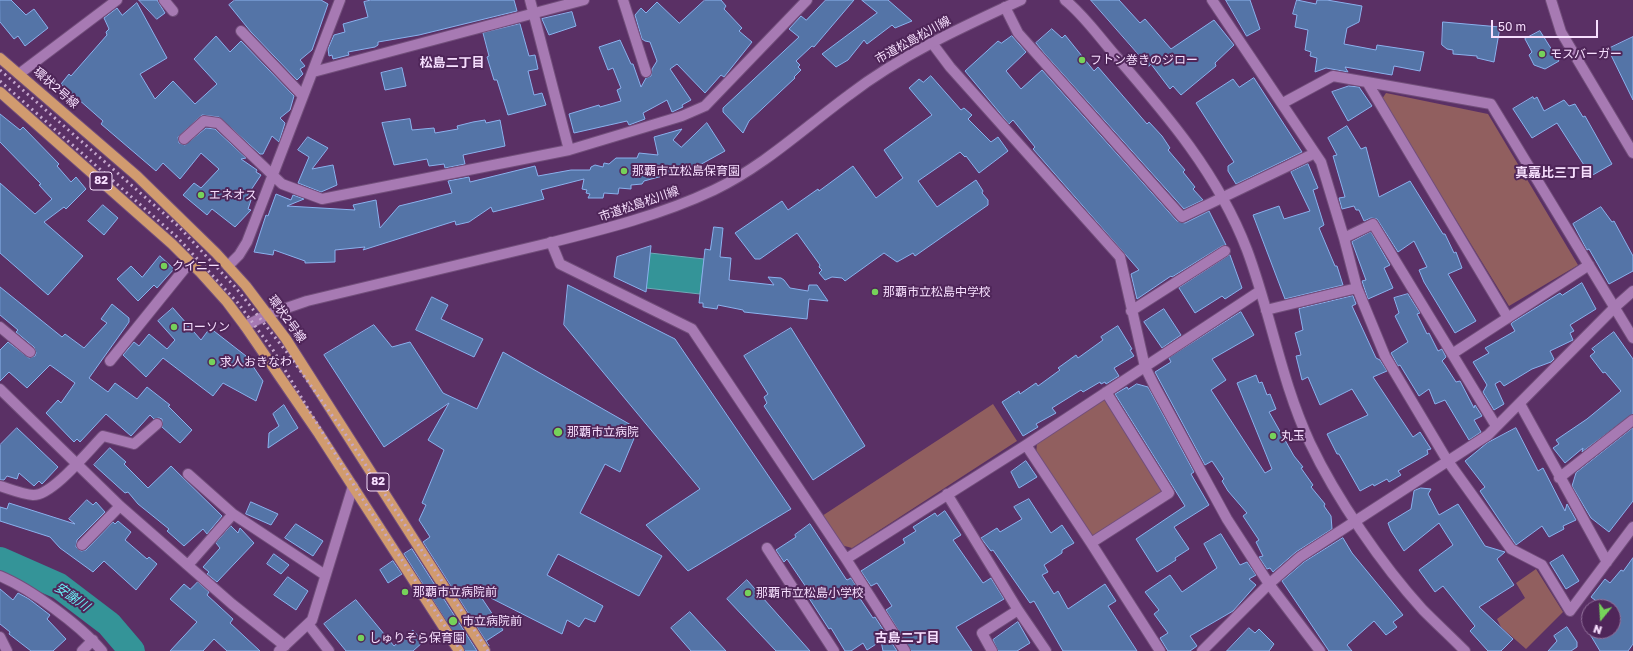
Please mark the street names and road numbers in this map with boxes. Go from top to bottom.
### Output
street label: 市道松島松川線 [873,13,953,67]
street label: 環状2号線 [31,65,81,111]
road number: 82 [90,172,112,190]
street label: 市道松島松川線 [597,184,681,224]
street label: 環状2号線 [265,293,309,345]
road number: 82 [367,473,389,491]

